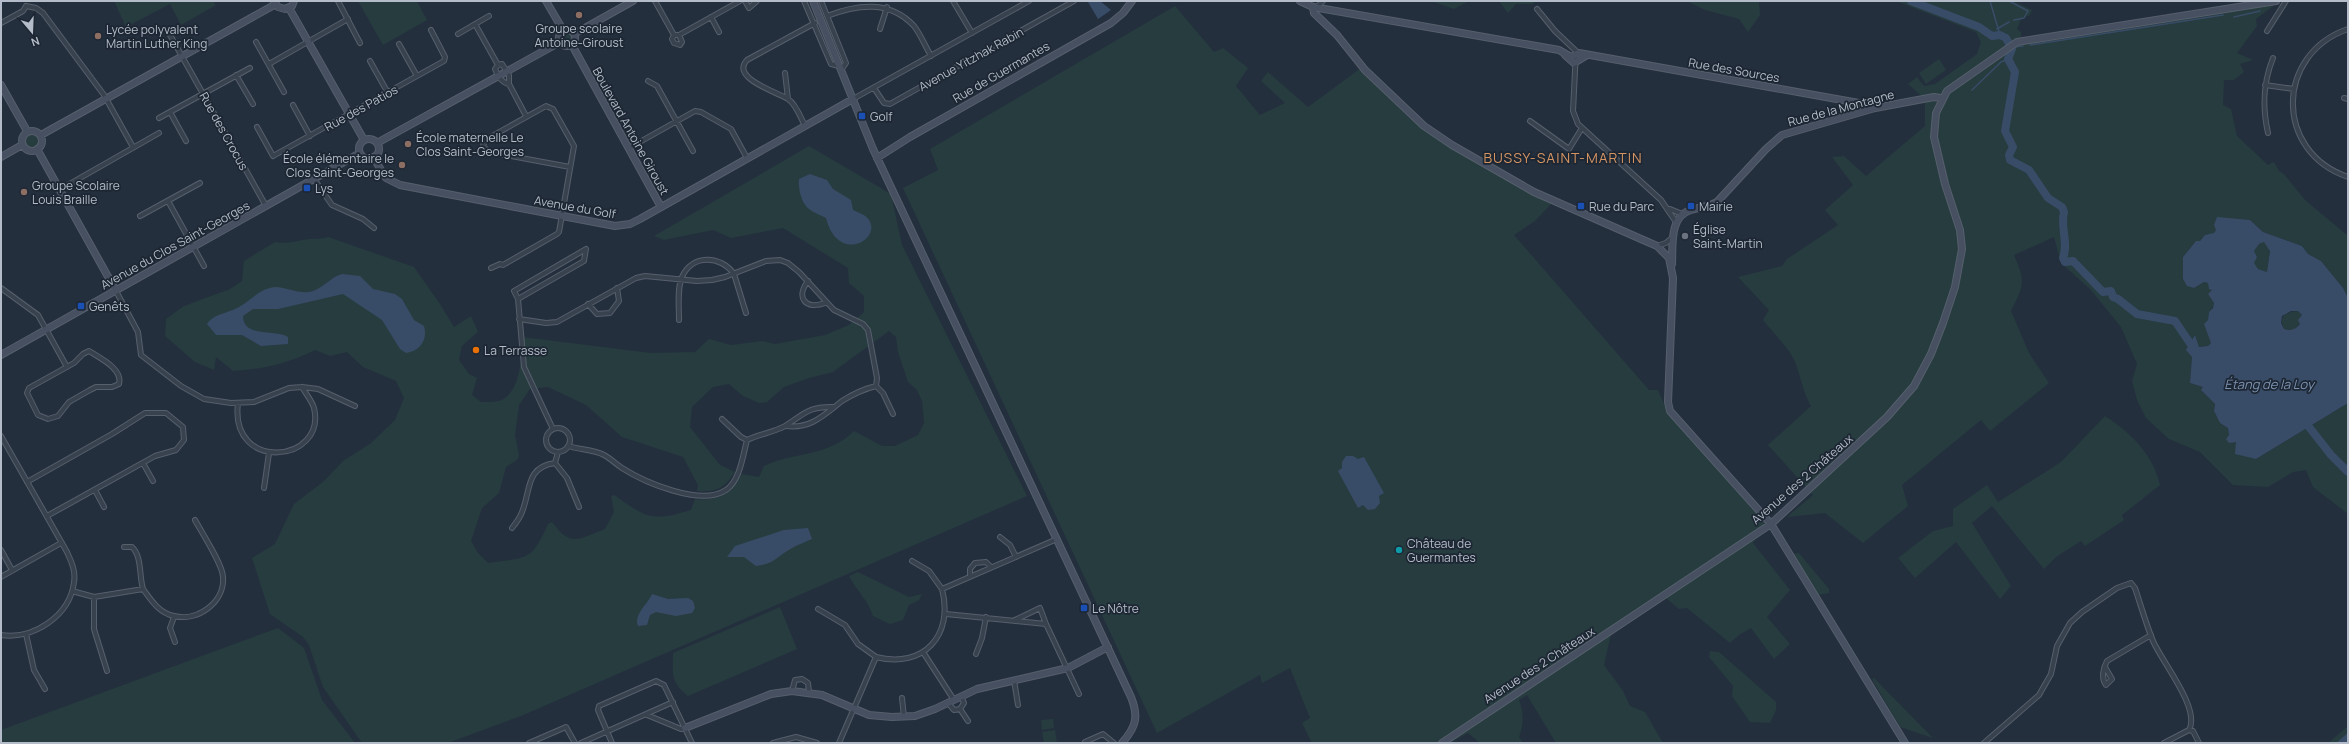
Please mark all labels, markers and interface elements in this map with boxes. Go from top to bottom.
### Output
marker: Groupe scolaire Antoine-Giroust [574,10,584,20]
north arrow [12,12,52,52]
place label: Groupe scolaire Antoine-Giroust [534,20,624,51]
place label: Lycée polyvalent Martin Luther King [106,21,207,52]
street label: Avenue Yitzhak Rabin [915,23,1027,95]
marker: Lycée polyvalent Martin Luther King [93,31,103,41]
text: N [29,34,42,50]
street label: Rue de Guermantes [949,37,1053,107]
street label: Rue des Sources [1687,54,1781,86]
street label: Boulevard Antoine Giroust [589,64,673,198]
street label: Rue des Patios [321,81,401,135]
street label: Rue de la Montagne [1786,86,1896,130]
street label: Rue des Crocus [195,89,253,173]
place label: Golf [870,108,893,125]
marker: Golf [857,111,867,121]
place label: École maternelle Le Clos Saint-Georges [416,129,524,160]
marker: École maternelle Le Clos Saint-Georges [403,139,413,149]
district label: BUSSY-SAINT-MARTIN [1483,148,1643,167]
place label: École élémentaire le Clos Saint-Georges [283,150,394,181]
marker: École élémentaire le Clos Saint-Georges [397,160,407,170]
place label: Groupe Scolaire Louis Braille [32,177,120,208]
place label: Lys [315,180,333,197]
marker: Lys [302,183,312,193]
marker: Groupe Scolaire Louis Braille [19,187,29,197]
street label: Avenue du Golf [533,191,618,223]
street label: Avenue du Clos Saint-Georges [97,197,253,293]
place label: Rue du Parc [1589,198,1655,215]
place label: Mairie [1699,198,1733,215]
marker: Rue du Parc [1576,201,1586,211]
marker: Mairie [1686,201,1696,211]
place label: Église Saint-Martin [1693,221,1763,252]
marker: Église Saint-Martin [1680,231,1690,241]
place label: Genêts [89,298,130,315]
marker: Genêts [76,301,86,311]
place label: La Terrasse [484,342,547,359]
marker: La Terrasse [471,345,481,355]
water label: Étang de la Loy [2224,375,2316,393]
street label: Avenue des 2 Châteaux [1748,430,1857,528]
place label: Château de Guermantes [1407,535,1476,566]
marker: Château de Guermantes [1394,545,1404,555]
place label: Le Nôtre [1092,600,1139,617]
marker: Le Nôtre [1079,603,1089,613]
street label: Avenue des 2 Châteaux [1480,622,1598,707]

